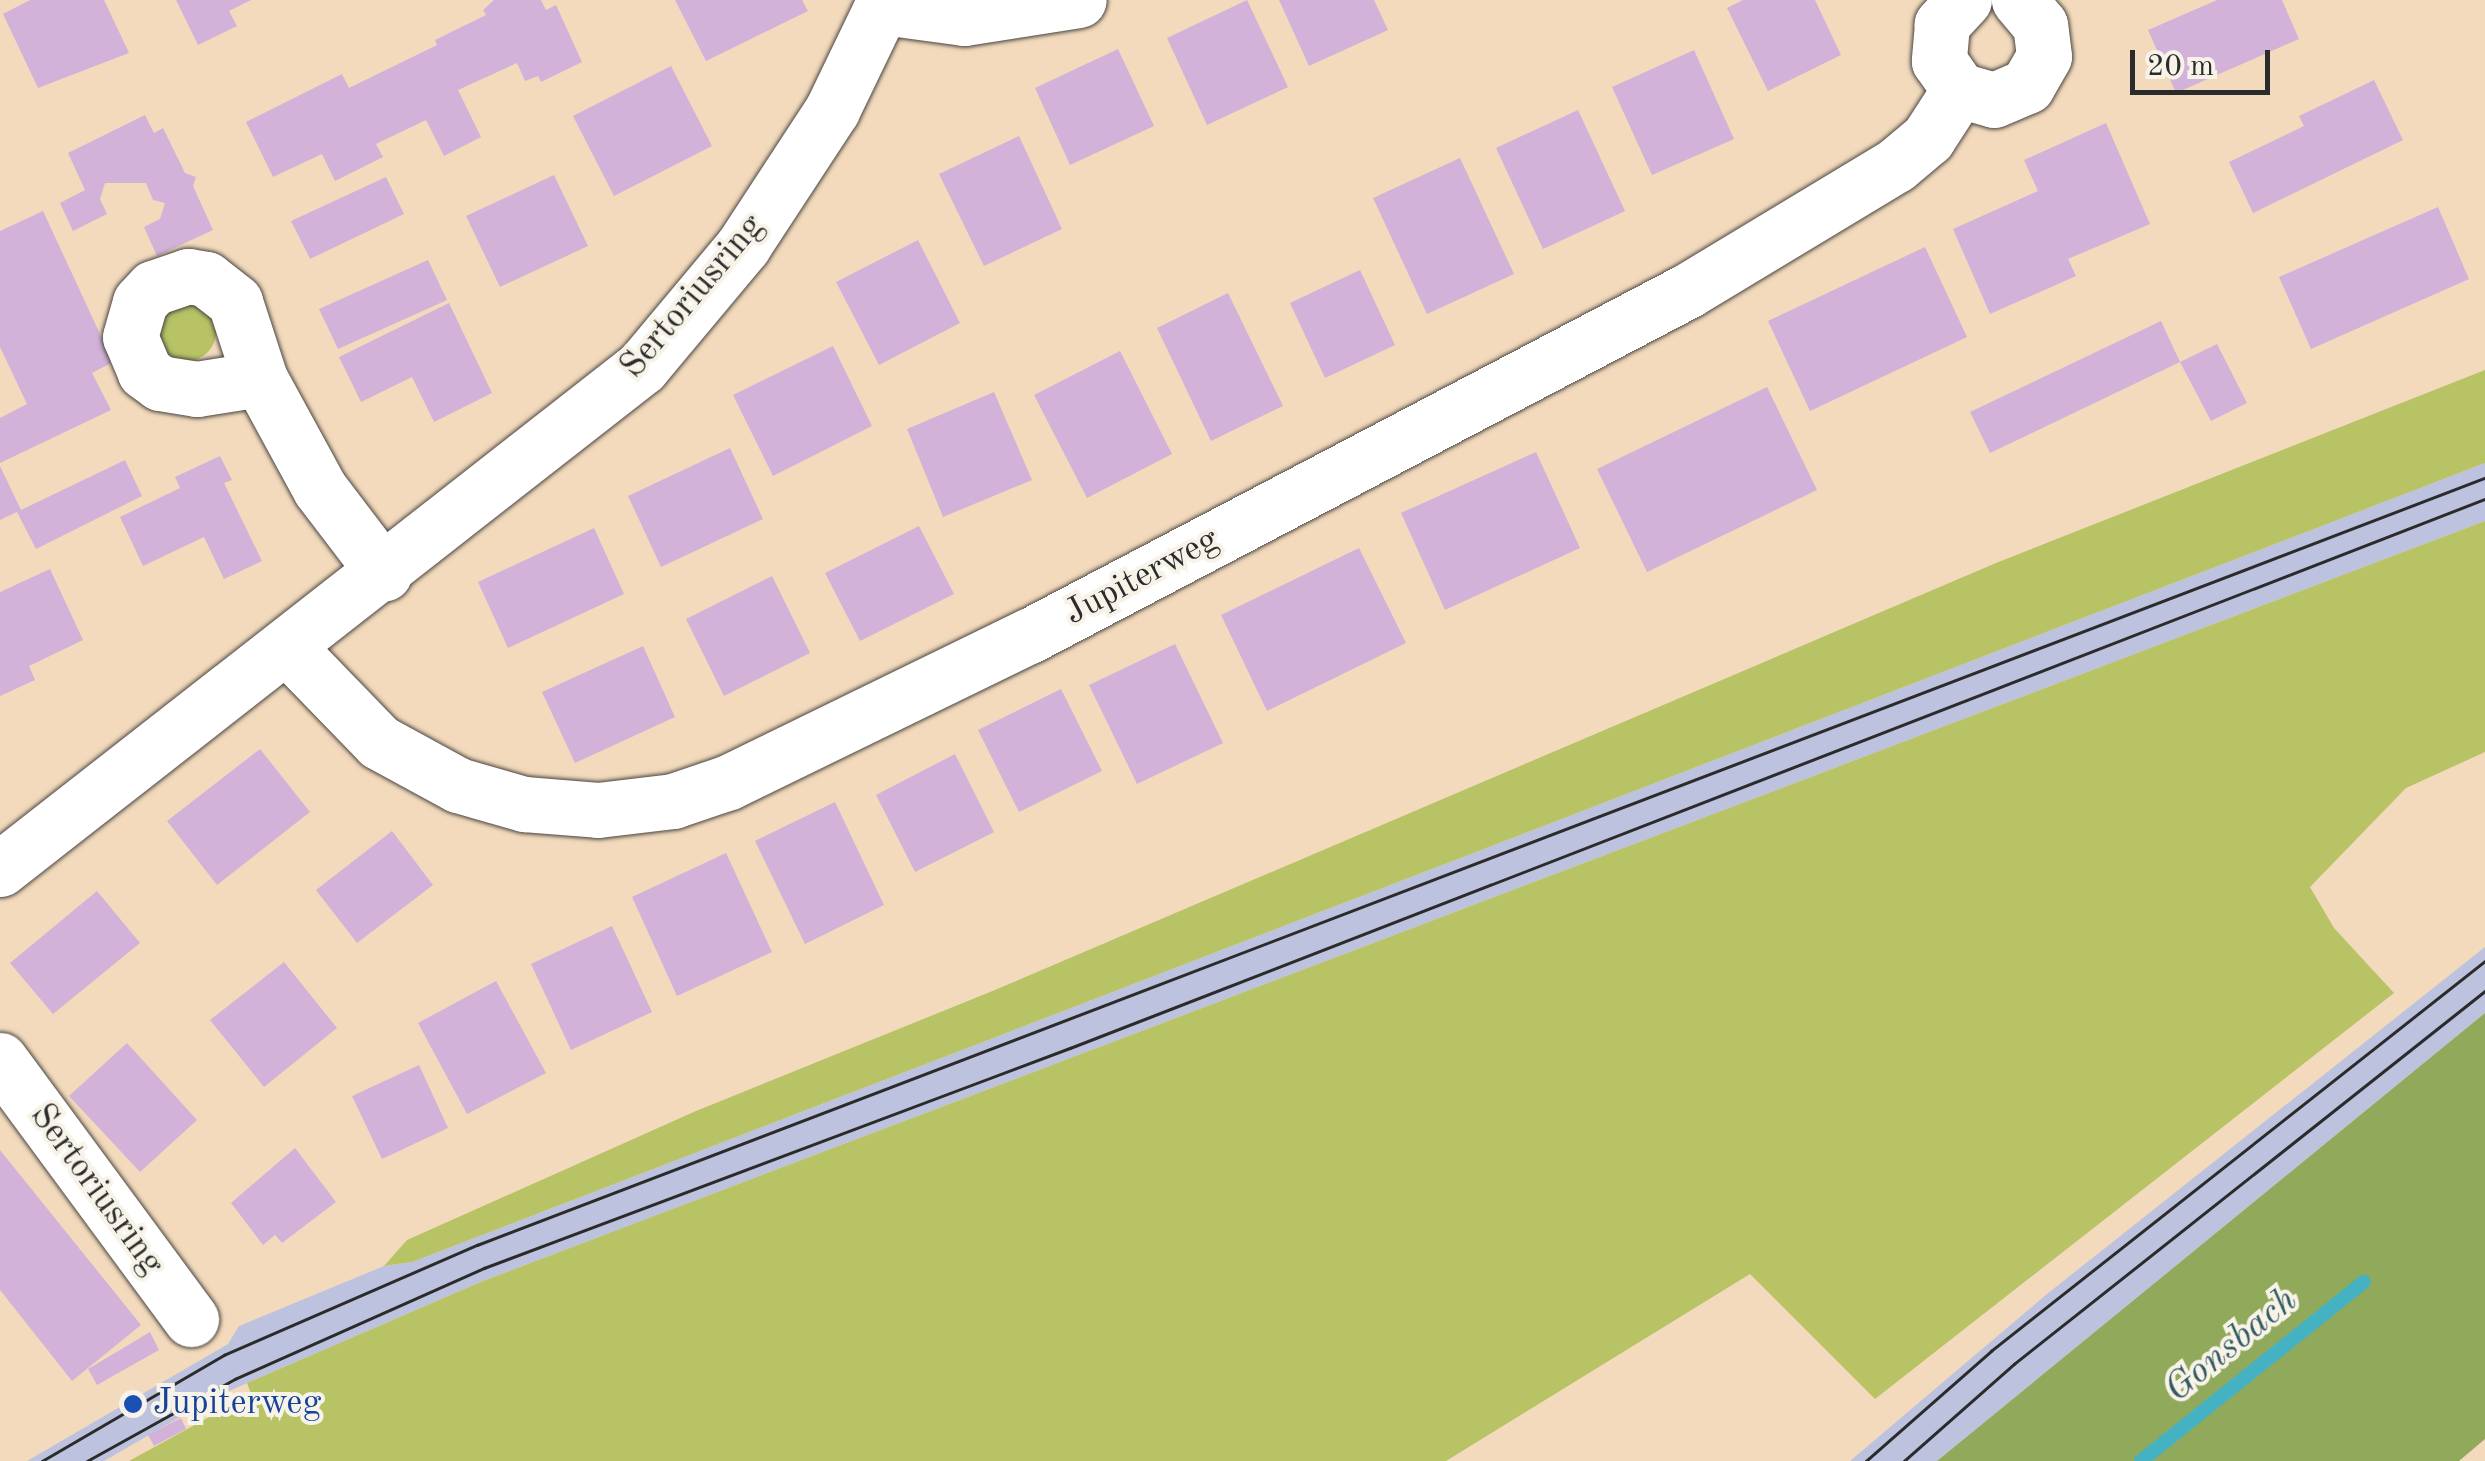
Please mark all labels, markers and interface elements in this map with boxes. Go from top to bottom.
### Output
scale bar [2135,30,2275,92]
text: 20 m [2147,52,2214,82]
street label: Sertoriusring [612,206,774,388]
street label: Jupiterweg [1058,519,1226,635]
street label: Sertoriusring [20,1096,172,1284]
water label: Gonsbach [2156,1279,2308,1413]
place label: Jupiterweg [153,1383,321,1425]
marker: Jupiterweg [122,1393,144,1415]

